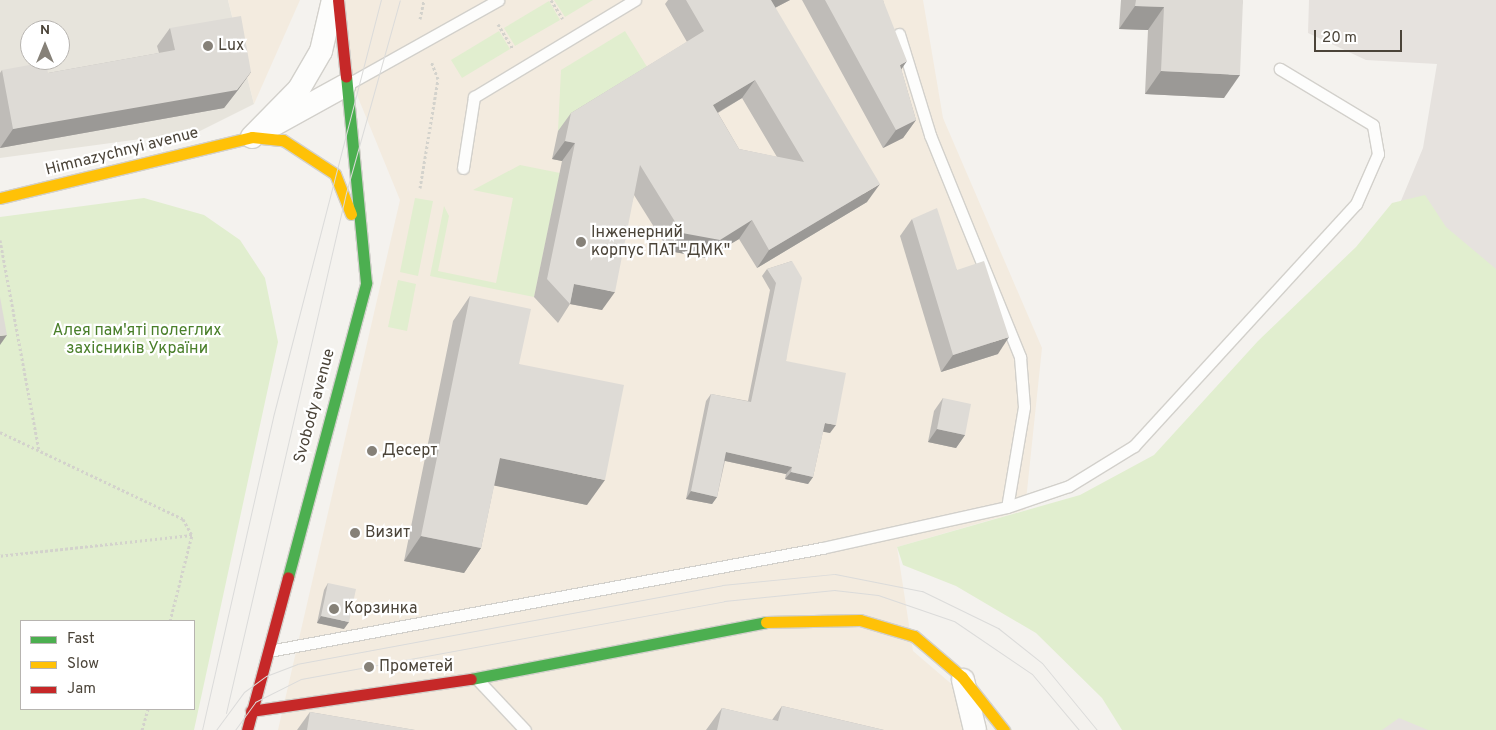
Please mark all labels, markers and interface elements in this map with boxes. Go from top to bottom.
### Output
north arrow [20,20,70,70]
scale bar [1316,20,1404,52]
text: N [40,22,50,39]
text: 20 m [1322,29,1357,48]
place label: Lux [218,36,244,56]
marker: Lux [202,40,214,52]
street label: Himnazychnyi avenue [43,124,201,180]
place label: Інженерний корпус ПАТ "ДМК" [591,223,731,261]
marker: Інженерний корпус ПАТ "ДМК" [575,236,587,248]
park label: Алея пам'яті полеглих захісників України [52,321,222,359]
street label: Svobody avenue [290,347,340,465]
place label: Десерт [382,441,438,461]
marker: Десерт [366,445,378,457]
place label: Визит [365,523,410,543]
marker: Визит [349,527,361,539]
place label: Корзинка [344,599,417,619]
marker: Корзинка [328,603,340,615]
legend [20,620,195,710]
text: Fast [67,630,95,649]
text: Slow [67,655,99,674]
place label: Прометей [379,657,453,677]
marker: Прометей [363,661,375,673]
text: Jam [67,680,96,699]

